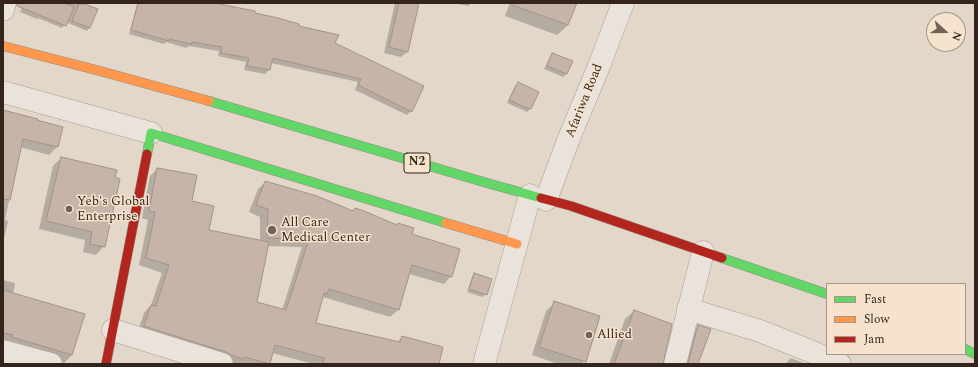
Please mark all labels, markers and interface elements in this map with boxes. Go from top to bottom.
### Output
north arrow [926,12,966,52]
text: N [947,29,966,43]
street label: Afariwa Road [563,62,607,140]
road number: N2 [404,153,430,173]
place label: Yeb's Global Enterprise [77,194,149,225]
marker: Yeb's Global Enterprise [64,204,74,214]
place label: All Care Medical Center [281,215,370,246]
marker: All Care Medical Center [266,224,278,236]
legend [826,283,966,355]
text: Fast [864,290,886,309]
text: Slow [864,310,889,329]
place label: Allied [597,327,632,343]
marker: Allied [584,330,594,340]
text: Jam [864,330,885,349]

